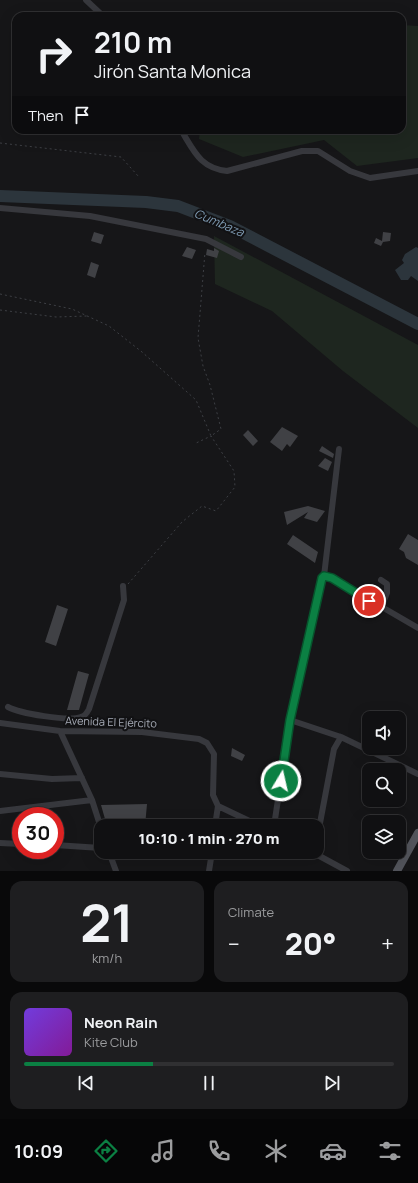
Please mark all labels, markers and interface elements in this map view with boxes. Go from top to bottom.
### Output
text: 210 m [94,23,172,61]
icon: right [28,28,80,80]
text: Jirón Santa Monica [94,59,251,83]
icon: arrive [71,104,93,126]
text: Then [28,105,63,126]
water label: Cumbaza [192,204,248,241]
pin [352,584,386,618]
icon: arrive [358,590,380,612]
map controls [362,711,406,859]
button: sound [362,711,406,755]
street label: Avenida El Ejército [65,712,158,731]
position arrow [260,760,302,802]
button: search [362,763,406,807]
speed limit sign: 30 [12,807,64,859]
button: layers [362,815,406,859]
text: 10:10 · 1 min · 270 m [138,828,280,849]
text: 21 [80,887,134,958]
text: Climate [228,903,274,921]
text: 20° [285,923,337,964]
text: − [228,929,240,959]
text: + [381,929,394,959]
text: km/h [92,949,122,967]
text: Neon Rain [84,1012,158,1033]
text: Kite Club [84,1033,138,1051]
icon: previous [75,1072,97,1094]
icon: pause [198,1072,220,1094]
icon: next [321,1072,343,1094]
icon: directions [92,1137,120,1165]
icon: music [149,1137,177,1165]
icon: phone [205,1137,233,1165]
icon: climate [262,1137,290,1165]
icon: car [319,1137,347,1165]
icon: filters [376,1137,404,1165]
text: 10:09 [14,1139,63,1163]

